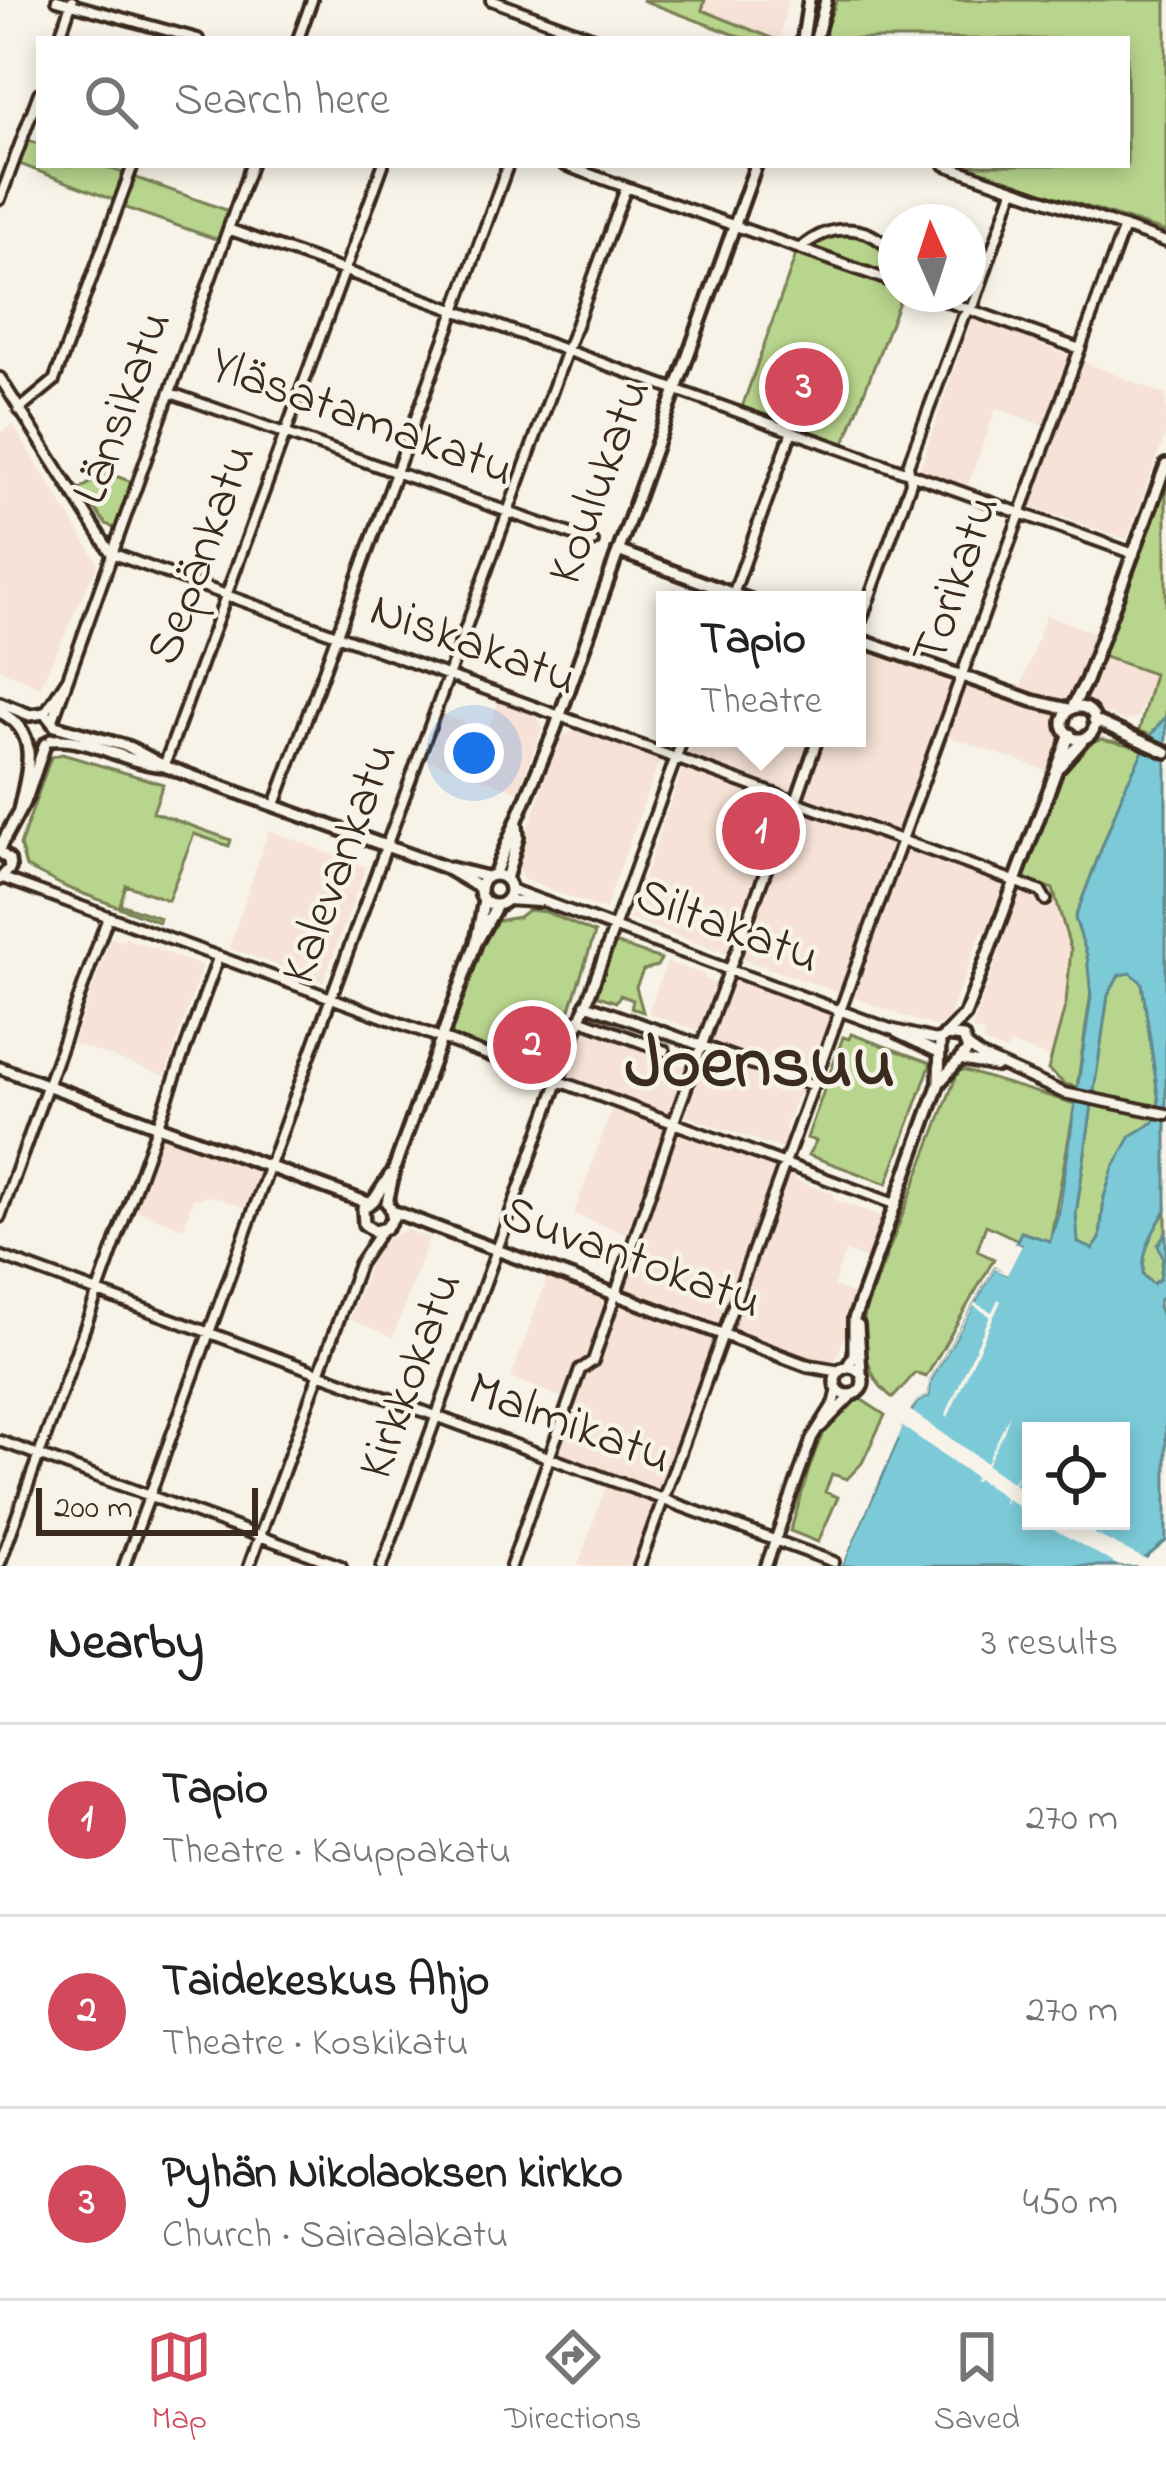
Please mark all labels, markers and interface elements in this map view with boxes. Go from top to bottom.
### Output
search box [36,36,1130,168]
icon: search [78,69,144,135]
text: Search here [174,69,390,135]
north arrow [878,204,986,312]
street label: Länsikatu [54,301,194,515]
street label: Yläsatamakatu [198,329,524,509]
pin: 3 [765,342,843,432]
street label: Koulukatu [529,369,673,595]
street label: Sepänkatu [128,434,278,676]
street label: Torikatu [894,485,1022,675]
street label: Niskakatu [359,574,587,718]
popup [656,591,866,747]
text: Tapio [700,608,806,674]
text: Theatre [700,674,822,731]
your location [444,723,504,783]
street label: Kalevankatu [263,733,419,995]
pin: 1 [722,786,800,876]
street label: Siltakatu [624,860,830,996]
pin: 2 [493,1000,571,1090]
district label: Joensuu [625,1012,895,1122]
street label: Suvantokatu [490,1177,772,1341]
street label: Kirkkokatu [340,1262,484,1490]
street label: Malmikatu [457,1354,681,1496]
map controls [1022,1422,1130,1530]
button: locate [1022,1422,1130,1530]
scale bar [36,1482,258,1535]
text: 200 m [54,1485,133,1533]
text: Nearby [48,1607,204,1682]
text: 3 results [981,1616,1118,1673]
text: Tapio [162,1758,268,1824]
text: 1 [81,1791,93,1848]
text: 270 m [1026,1791,1118,1848]
text: Theatre · Kauppakatu [162,1824,511,1881]
text: Taidekeskus Ahjo [162,1950,489,2016]
text: 2 [77,1983,97,2040]
text: 270 m [1026,1983,1118,2040]
text: Theatre · Koskikatu [162,2016,468,2073]
text: Pyhän Nikolaoksen kirkko [162,2142,623,2208]
text: 3 [79,2175,95,2232]
text: 450 m [1023,2175,1118,2232]
text: Church · Sairaalakatu [162,2208,508,2265]
tab: Map [146,2324,212,2444]
tab: Directions [504,2324,641,2444]
tab: Saved [934,2324,1020,2444]

